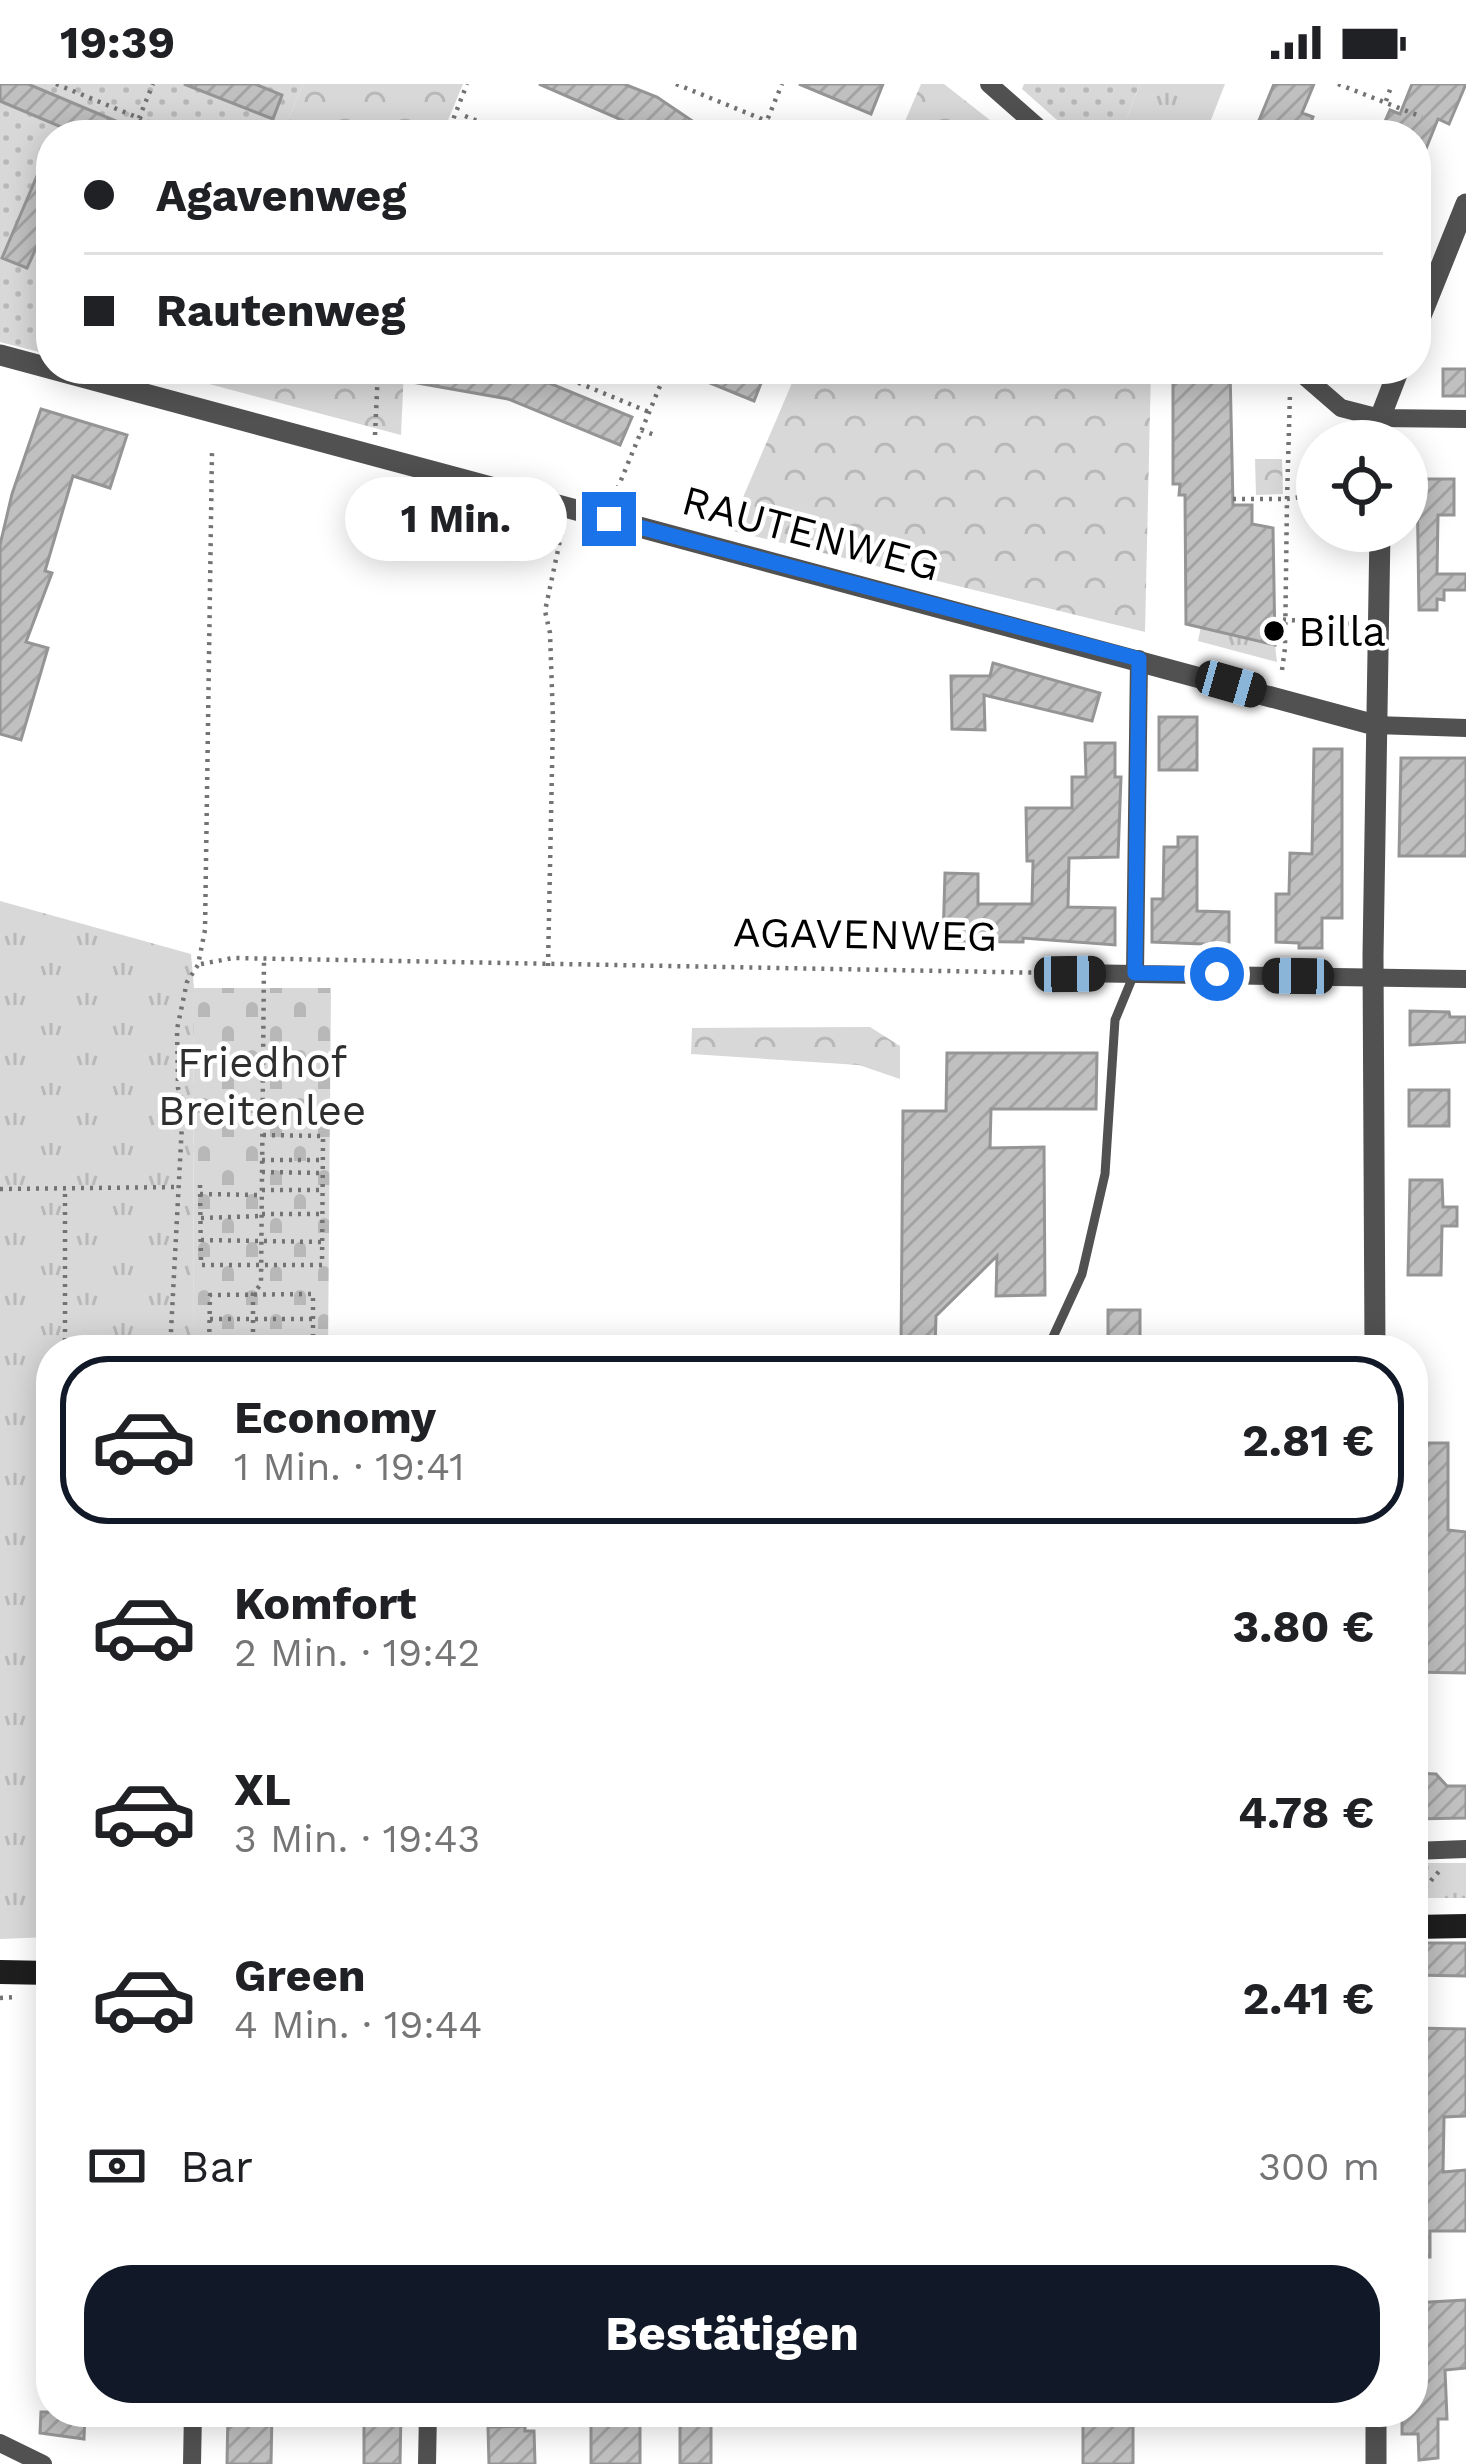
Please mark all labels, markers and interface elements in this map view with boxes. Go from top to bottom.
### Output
text: 19:39 [60,16,175,69]
text: Agavenweg [156,169,407,222]
text: Rautenweg [156,284,406,337]
map controls [1296,420,1428,552]
button: locate [1296,420,1428,552]
street label: RAUTENWEG [677,475,945,591]
callout: 1 Min. [345,477,567,561]
route end [582,492,636,546]
text: 1 Min. [401,496,511,541]
place label: Billa [1298,607,1386,656]
marker: Billa [1261,618,1287,644]
car [1191,657,1271,711]
street label: AGAVENWEG [732,907,998,961]
route start [1190,947,1244,1001]
car [1034,955,1106,993]
car [1262,957,1334,995]
park label: Friedhof Breitenlee [158,1038,366,1135]
icon: car [90,1386,198,1494]
text: Economy [234,1391,436,1444]
text: 2.81 € [1242,1414,1374,1467]
text: 1 Min. · 19:41 [234,1444,465,1489]
icon: car [90,1572,198,1680]
text: Komfort [234,1577,416,1630]
text: 3.80 € [1233,1600,1374,1653]
text: 2 Min. · 19:42 [234,1630,480,1675]
icon: car [90,1758,198,1866]
text: XL [234,1763,291,1816]
text: 4.78 € [1238,1786,1374,1839]
text: 3 Min. · 19:43 [234,1816,480,1861]
icon: car [90,1944,198,2052]
text: Green [234,1949,366,2002]
text: 2.41 € [1242,1972,1374,2025]
text: 4 Min. · 19:44 [234,2002,482,2047]
icon: cash [84,2133,150,2199]
text: Bar [180,2140,253,2193]
text: 300 m [1258,2144,1380,2189]
button: Bestätigen [84,2265,1380,2403]

